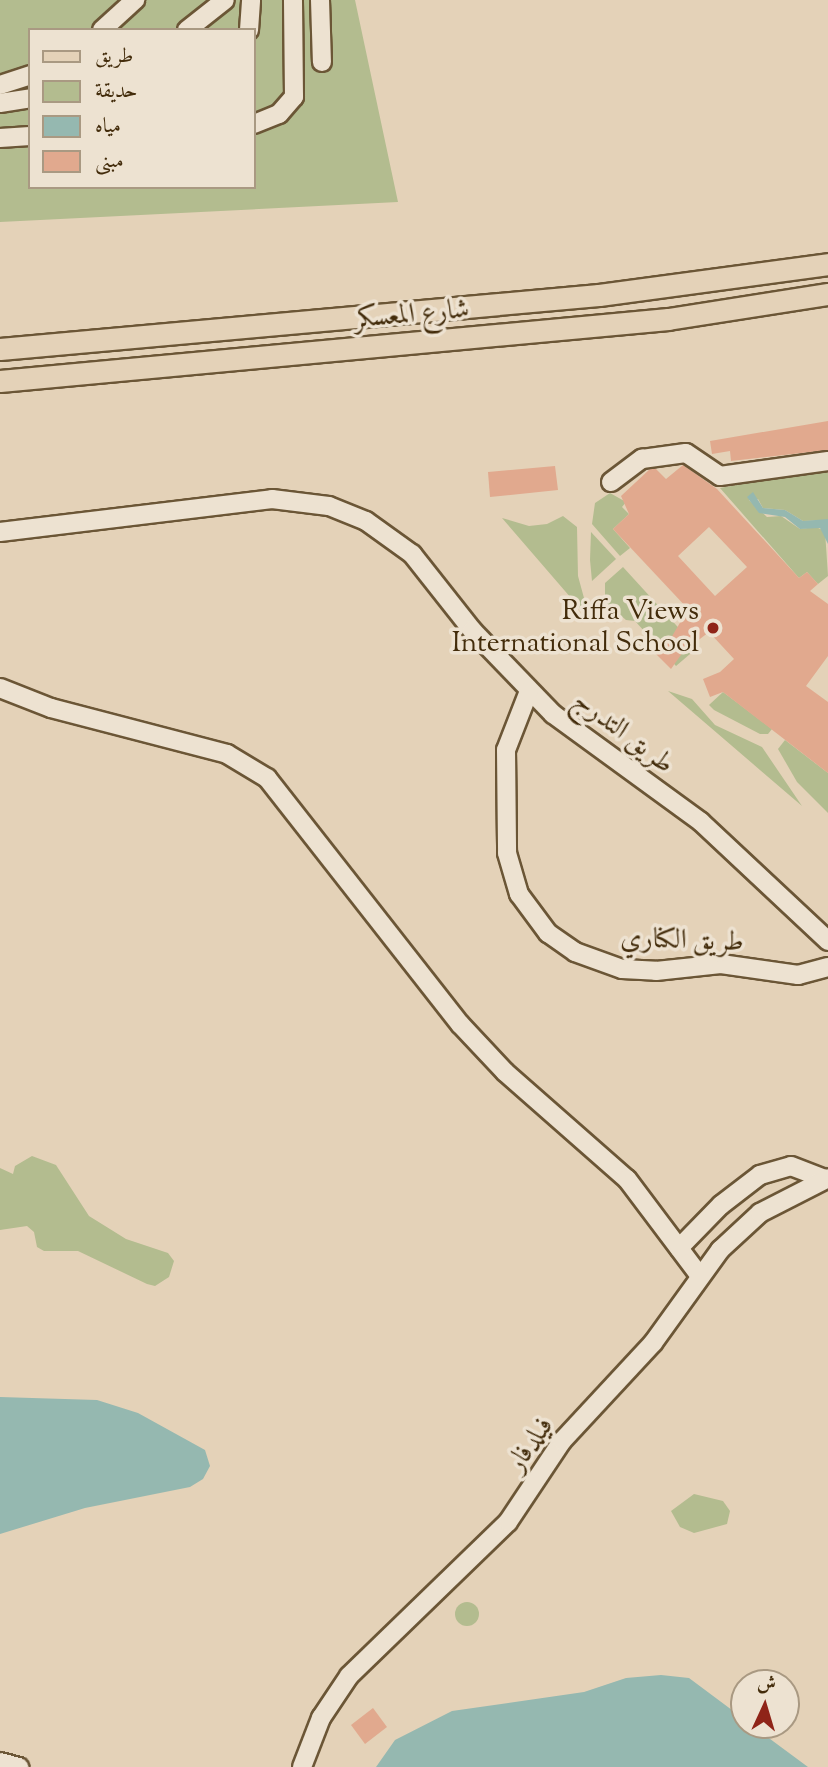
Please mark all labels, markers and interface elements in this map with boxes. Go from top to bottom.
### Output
legend [28,28,256,189]
text: طريق [95,42,133,72]
text: حديقة [95,77,138,107]
text: مياه [95,112,121,142]
text: مبنى [95,147,124,177]
street label: شارع المعسكر [353,293,471,337]
place label: Riffa Views International School [452,595,699,661]
marker: Riffa Views International School [705,620,721,636]
street label: طريق التدرج [566,684,680,782]
street label: طريق الكناري [620,922,744,960]
street label: فيلدفار [500,1411,562,1479]
north arrow [730,1669,800,1739]
text: ش [756,1670,777,1699]

